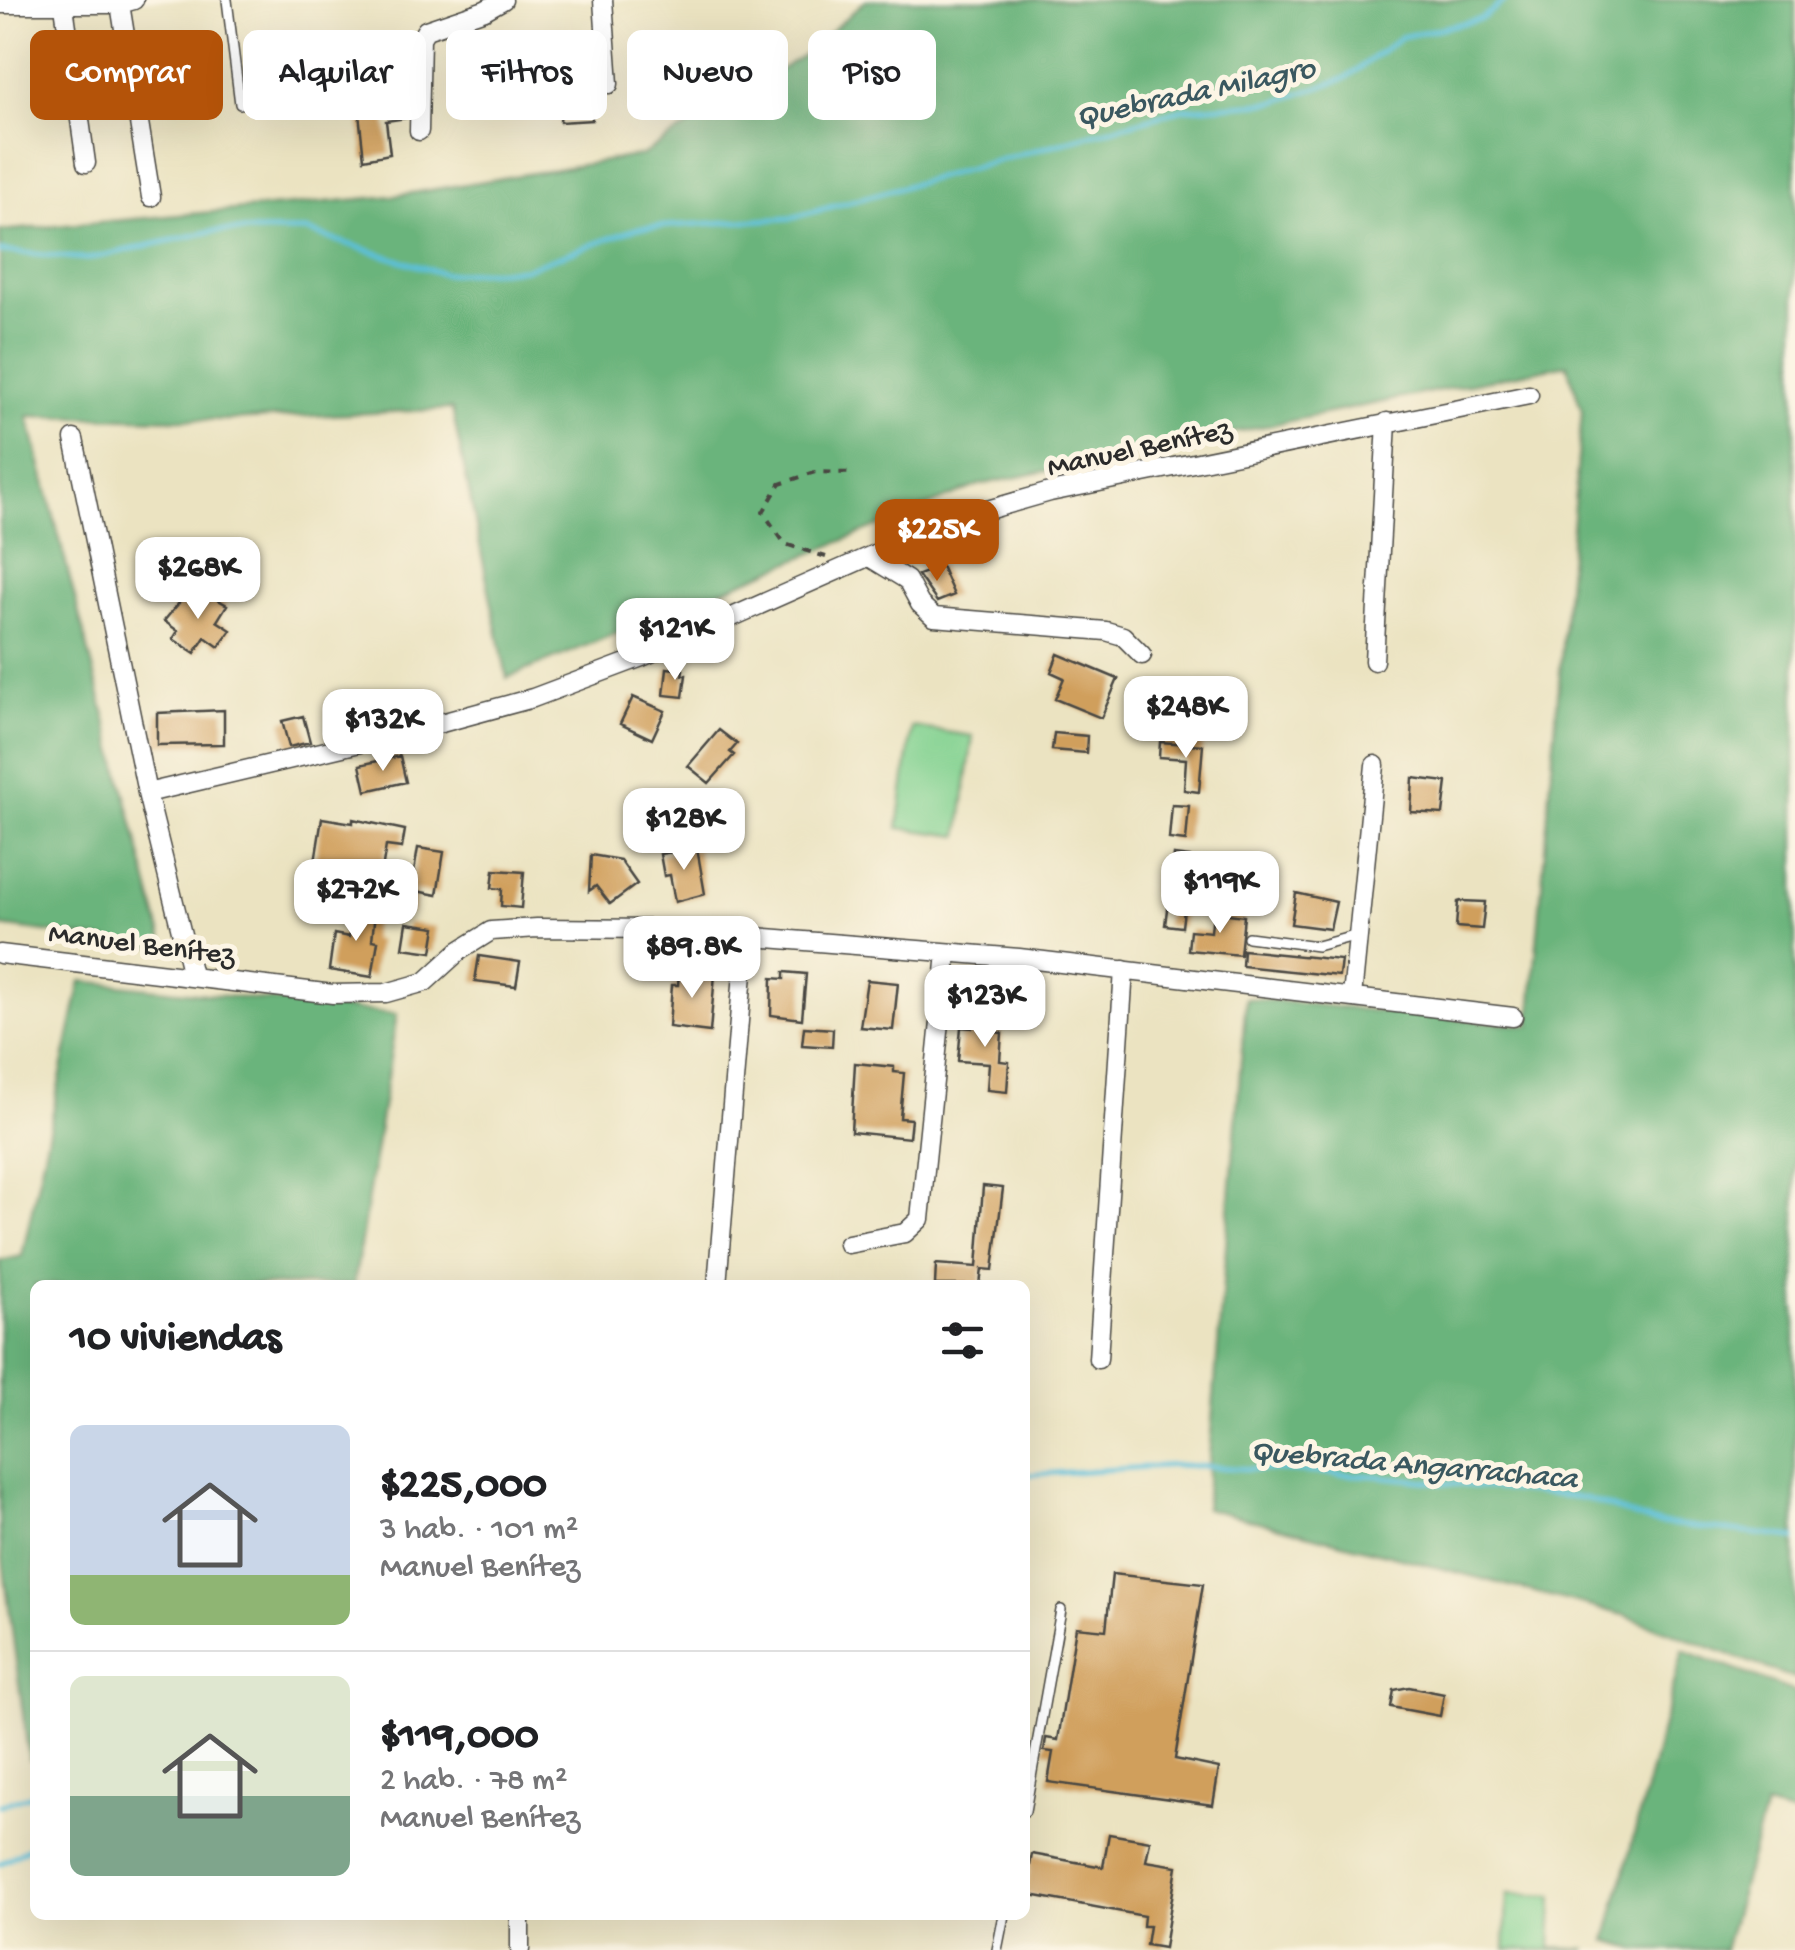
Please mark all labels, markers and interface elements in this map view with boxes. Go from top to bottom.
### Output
chip: Comprar [30,30,223,120]
chip: Alquilar [243,30,426,120]
chip: Filtros [446,30,607,120]
chip: Nuevo [627,30,788,120]
chip: Piso [808,30,936,120]
water label: Quebrada Milagro [1073,51,1320,139]
street label: Manuel Benítez [1045,414,1236,487]
pin: $225K [867,499,1007,584]
text: $225K [897,512,977,550]
pin: $268K [128,537,268,622]
text: $268K [157,550,239,588]
pin: $121K [605,598,745,683]
text: $121K [638,611,712,649]
pin: $248K [1116,676,1256,761]
pin: $132K [313,689,453,774]
text: $248K [1146,689,1226,727]
text: $132K [344,702,422,740]
pin: $128K [614,788,754,873]
text: $128K [645,801,723,839]
pin: $119K [1150,851,1290,936]
pin: $272K [286,859,426,944]
text: $119K [1183,864,1257,902]
text: $272K [316,872,396,910]
pin: $89.8K [611,916,773,1001]
street label: Manuel Benítez [46,918,237,975]
text: $89.8K [645,929,739,967]
pin: $123K [915,965,1055,1050]
text: $123K [946,978,1024,1016]
icon: filters [935,1313,990,1368]
text: 10 viviendas [70,1316,281,1365]
water label: Quebrada Angarrachaca [1249,1434,1581,1500]
text: $225,000 [380,1463,547,1512]
icon: home [150,1465,270,1585]
text: 3 hab. · 101 m² [380,1512,578,1550]
text: Manuel Benítez [380,1550,580,1588]
text: $119,000 [380,1714,539,1763]
icon: home [150,1716,270,1836]
text: 2 hab. · 78 m² [380,1763,568,1801]
text: Manuel Benítez [380,1801,580,1839]

